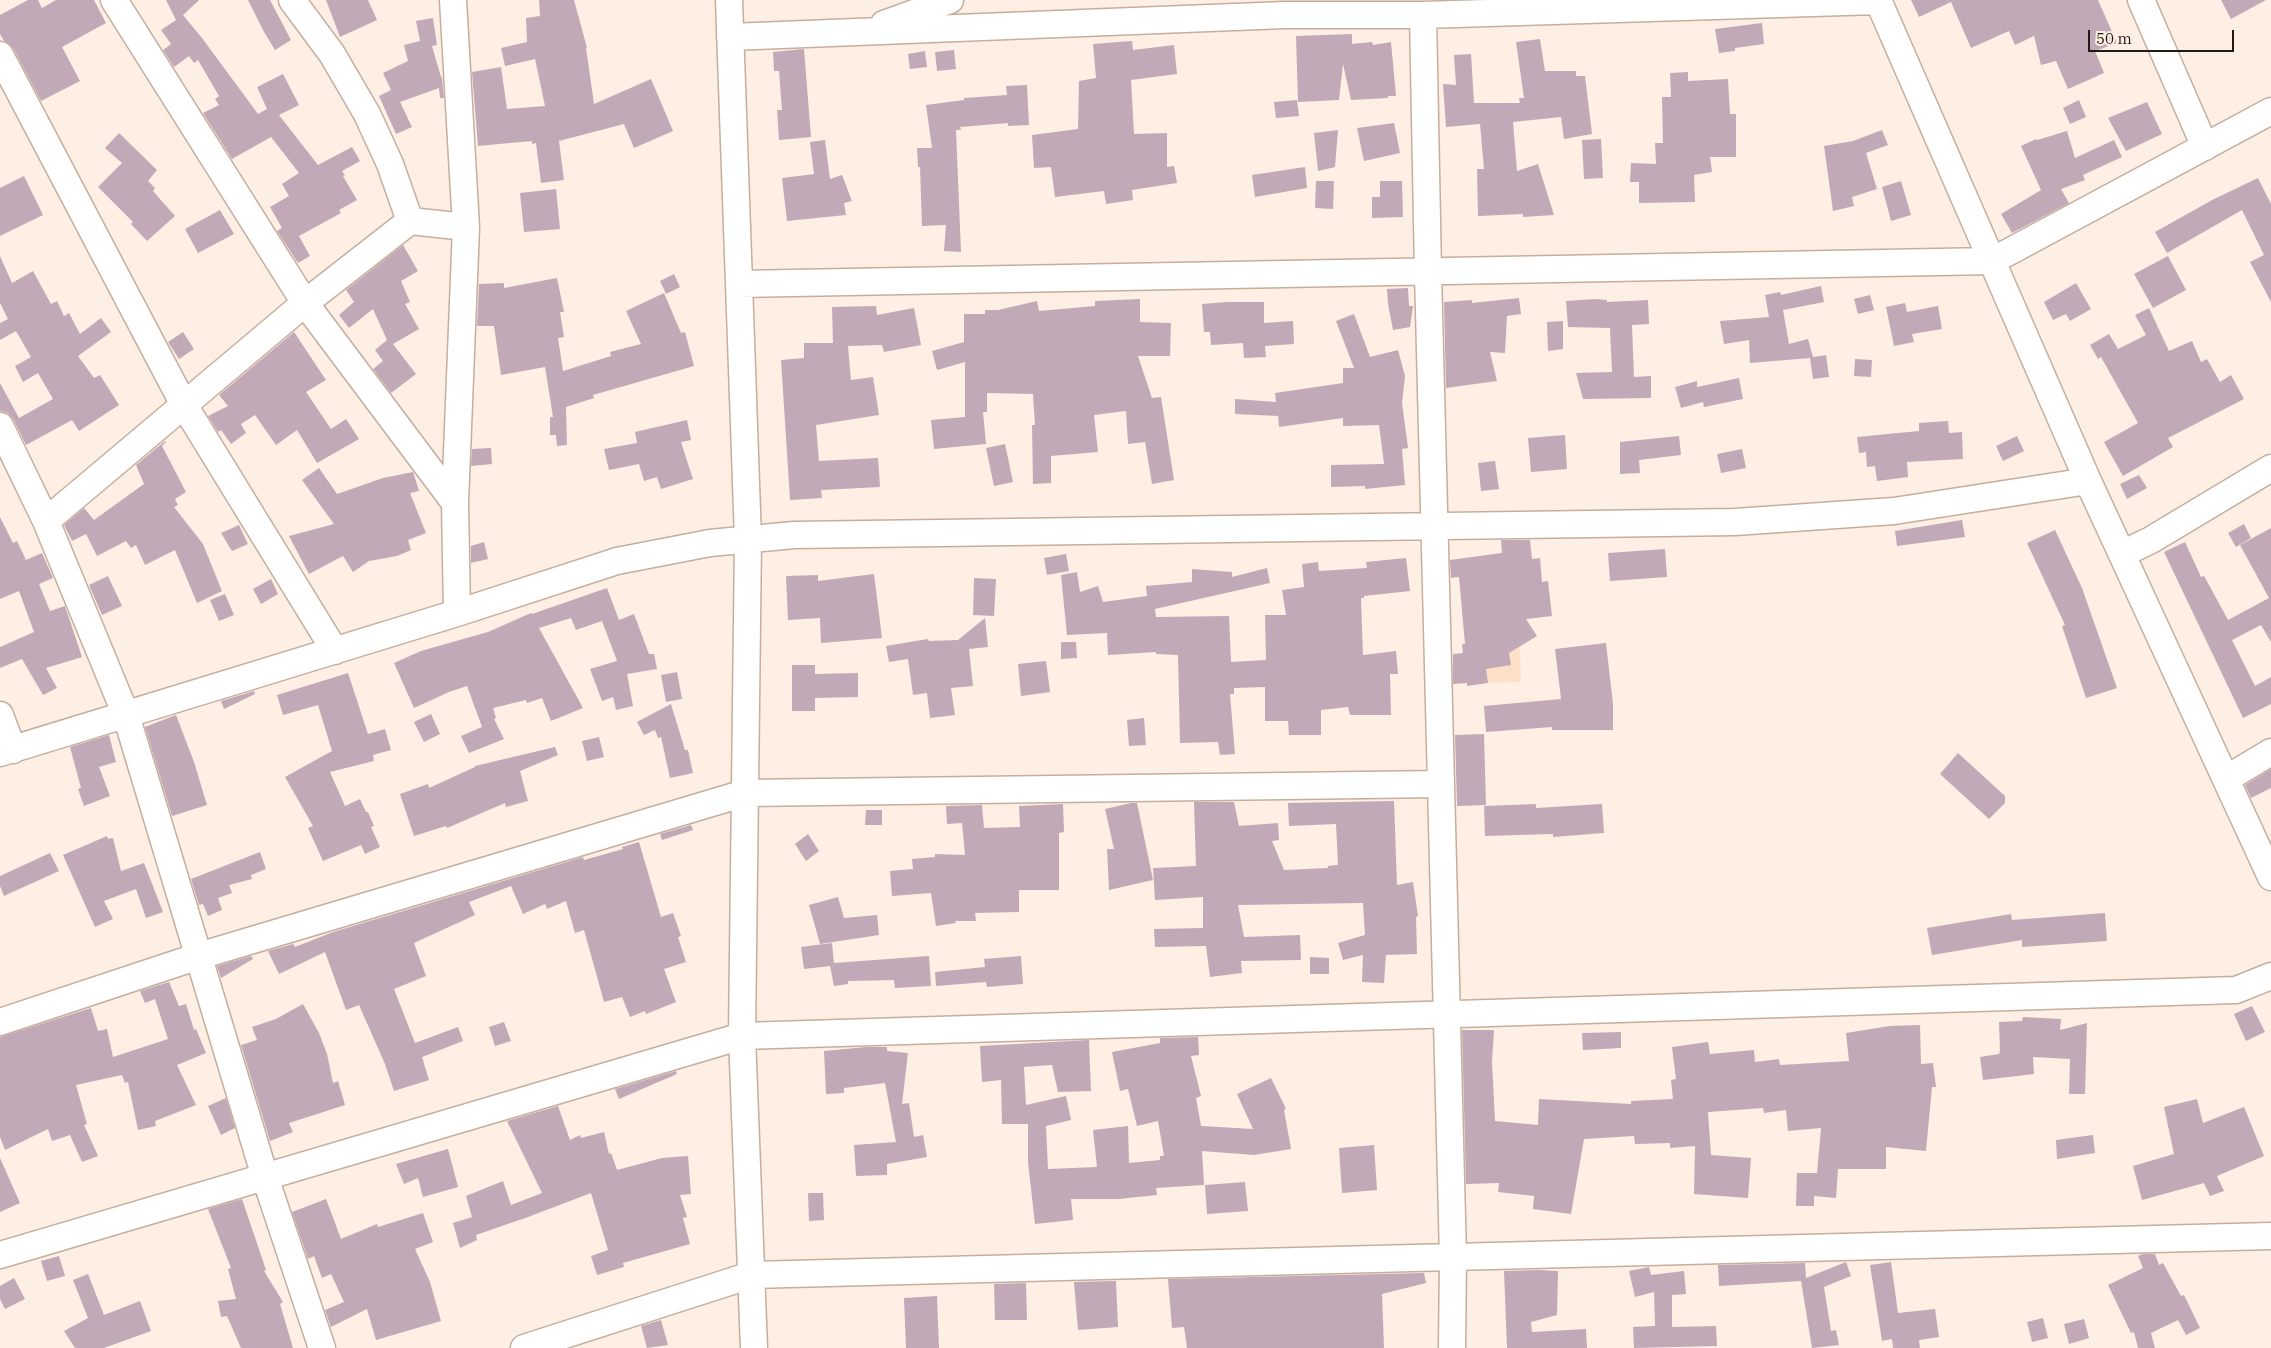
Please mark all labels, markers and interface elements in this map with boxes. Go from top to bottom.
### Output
scale bar [2091,20,2237,52]
text: 50 m [2096,29,2132,48]

